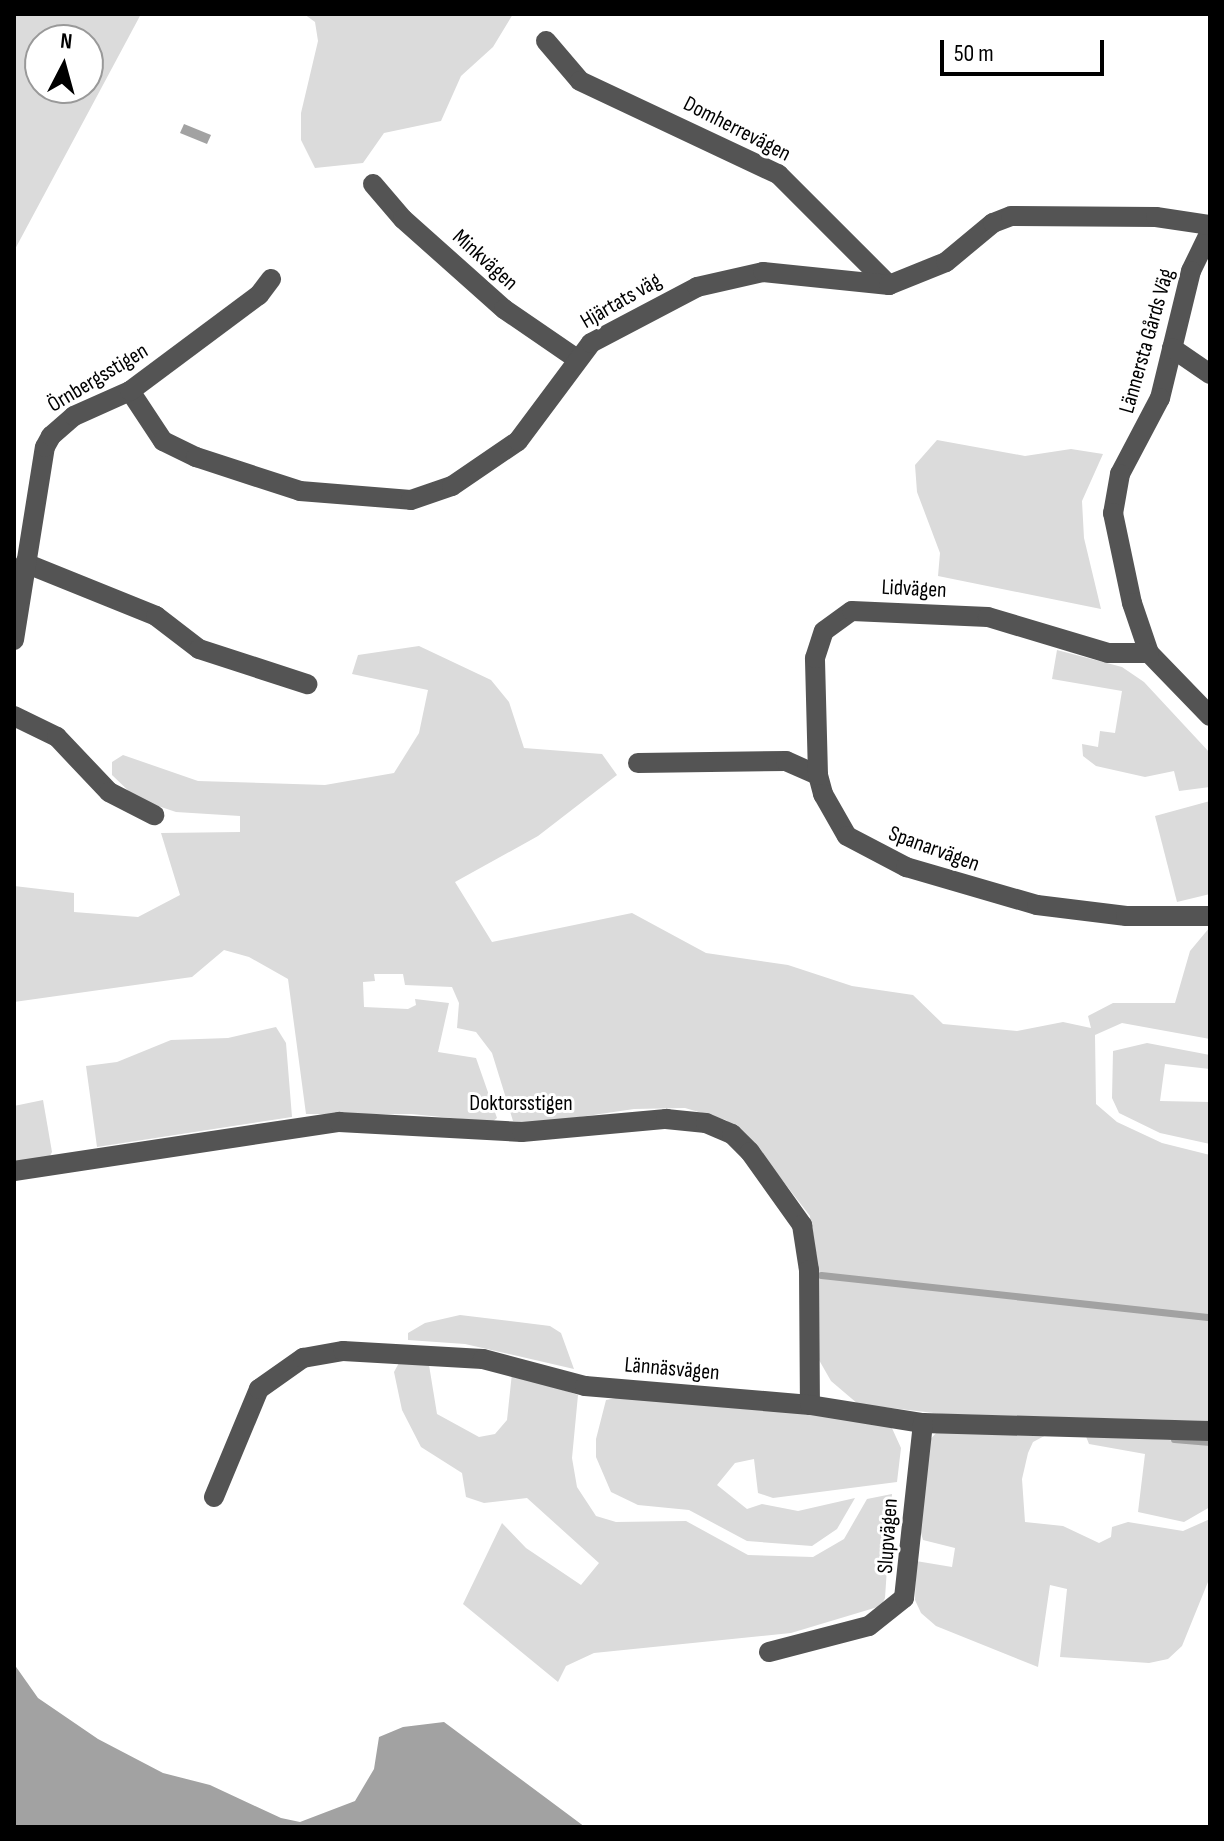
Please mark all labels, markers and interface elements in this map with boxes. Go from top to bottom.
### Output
north arrow [24,24,104,104]
scale bar [944,24,1108,74]
text: N [59,28,74,56]
text: 50 m [954,39,994,68]
street label: Domherrevägen [679,91,795,167]
street label: Minkvägen [447,224,523,296]
street label: Lännersta Gårds Väg [1114,266,1180,416]
street label: Hjärtats väg [576,267,666,335]
street label: Örnbergsstigen [43,338,153,418]
street label: Lidvägen [881,574,947,604]
street label: Spanarvägen [885,820,983,878]
street label: Doktorsstigen [469,1091,573,1117]
street label: Lännäsvägen [623,1352,721,1386]
street label: Slupvägen [872,1498,904,1574]

